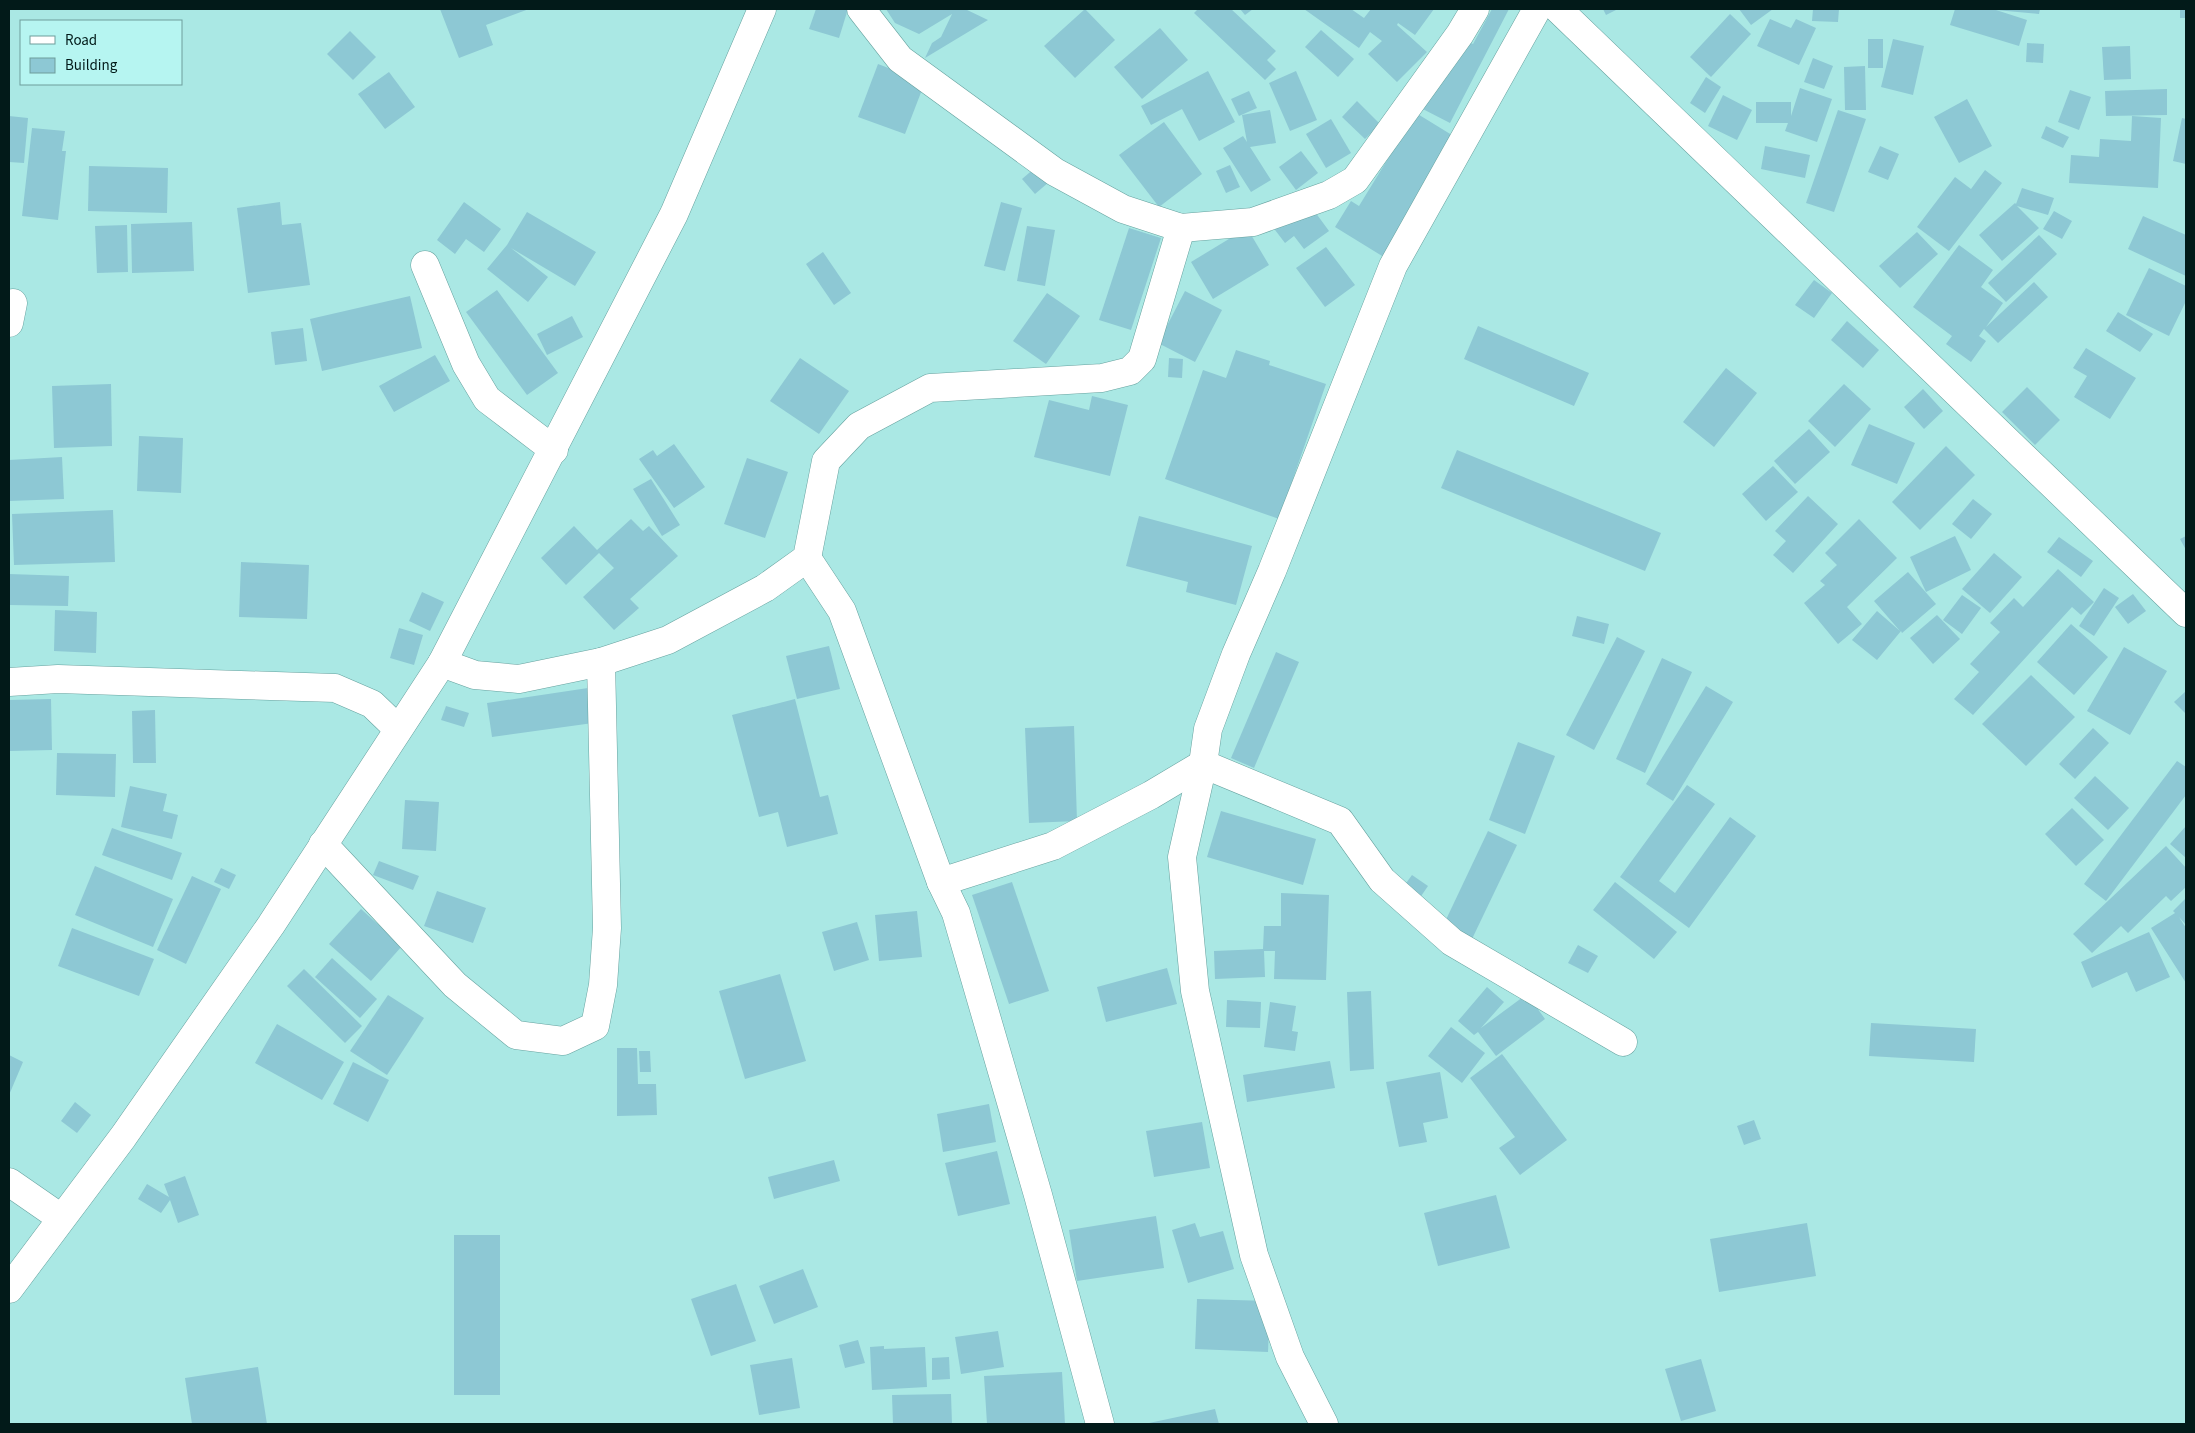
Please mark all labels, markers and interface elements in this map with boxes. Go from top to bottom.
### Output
legend [20,20,182,85]
text: Road [65,30,97,51]
text: Building [65,55,118,76]

